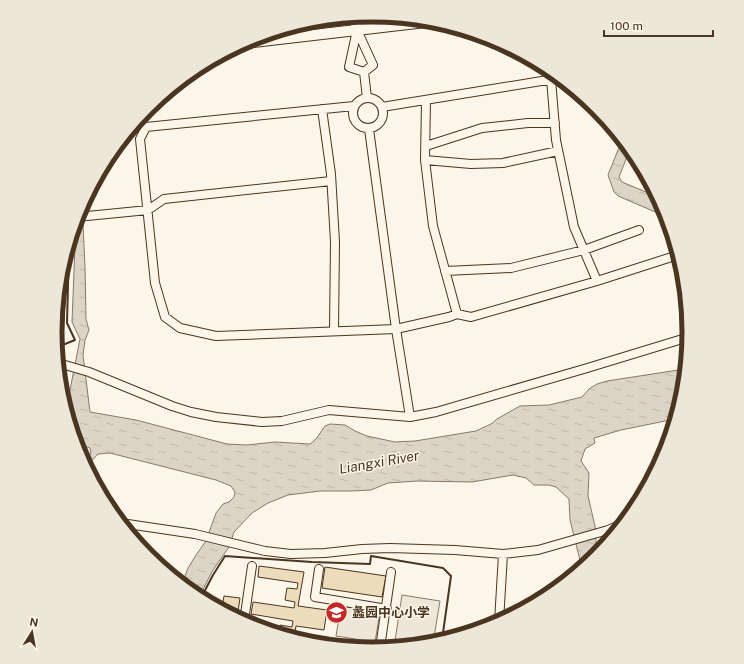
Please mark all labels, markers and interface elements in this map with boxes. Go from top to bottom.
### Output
scale bar [604,12,713,38]
text: 100 m [610,19,643,33]
water label: Liangxi River [338,447,421,477]
school or university icon: 蠡园中心小学 [323,599,349,625]
place label: 蠡园中心小学 [352,605,430,620]
north arrow [12,612,52,652]
text: N [29,615,39,629]

